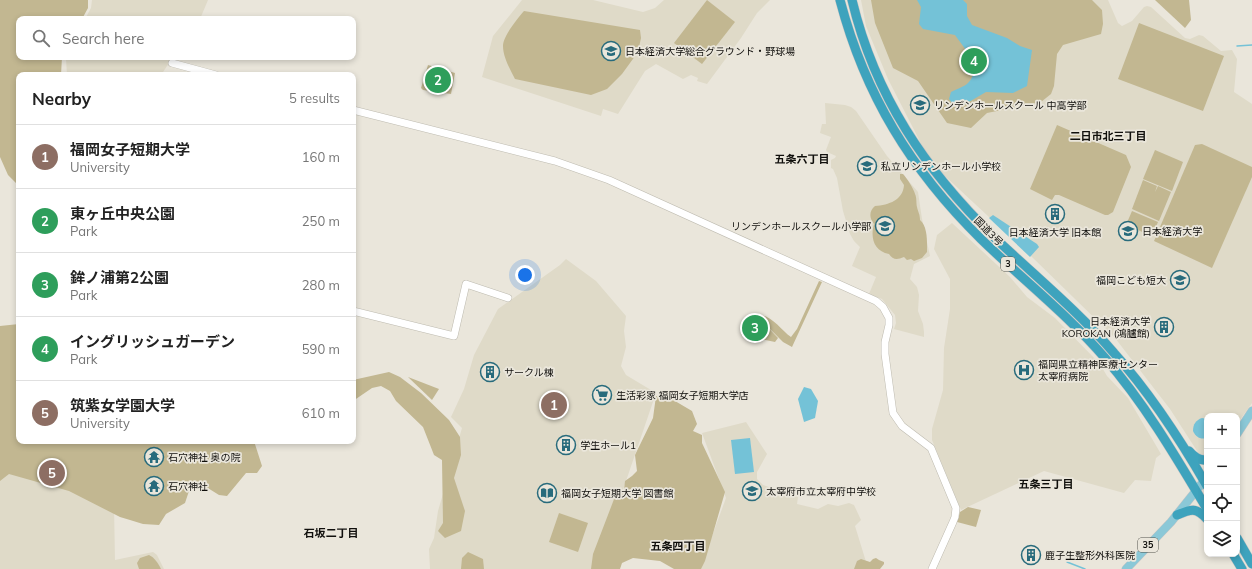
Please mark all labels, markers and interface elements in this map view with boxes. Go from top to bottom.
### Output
search box [16,16,356,60]
icon: search [30,27,52,49]
text: Search here [62,29,144,48]
school or university icon: 日本経済大学総合グラウンド・野球場 [600,40,622,62]
place label: 日本経済大学総合グラウンド・野球場 [625,45,795,58]
pin: 4 [961,46,987,76]
pin: 2 [425,65,451,95]
text: Nearby [32,88,91,109]
text: 5 results [289,90,340,106]
school or university icon: リンデンホールスクール 中高学部 [909,94,931,116]
place label: リンデンホールスクール 中高学部 [934,99,1087,112]
district label: 二日市北三丁目 [1070,129,1147,143]
text: 福岡女子短期大学 [70,140,190,159]
text: 1 [41,149,49,165]
text: 160 m [302,149,340,165]
district label: 五条六丁目 [775,152,830,166]
school or university icon: 私立リンデンホール小学校 [856,155,878,177]
text: University [70,159,130,175]
place label: 私立リンデンホール小学校 [881,160,1001,173]
building icon: 日本経済大学 旧本館 [1044,203,1066,225]
text: 東ヶ丘中央公園 [70,204,175,223]
text: 2 [41,213,49,229]
text: 250 m [302,213,340,229]
street label: 国道3号 [971,214,1006,249]
school or university icon: リンデンホールスクール小学部 [874,215,896,237]
place label: リンデンホールスクール小学部 [731,220,871,233]
school or university icon: 日本経済大学 [1117,220,1139,242]
text: Park [70,223,97,239]
place label: 日本経済大学 [1142,225,1202,238]
place label: 日本経済大学 旧本館 [1009,226,1101,239]
road number: 3 [1001,257,1015,271]
your location [515,265,535,285]
text: 鉾ノ浦第2公園 [70,268,169,287]
school or university icon: 福岡こども短大 [1169,269,1191,291]
place label: 福岡こども短大 [1096,274,1166,287]
text: 3 [41,277,49,293]
text: 280 m [302,277,340,293]
text: Park [70,287,97,303]
pin: 3 [742,313,768,343]
place label: 日本経済大学 KOROKAN (鴻臚館) [1062,315,1150,340]
building icon: 日本経済大学 KOROKAN (鴻臚館) [1153,316,1175,338]
text: イングリッシュガーデン [70,332,235,351]
text: 4 [41,341,49,357]
text: 590 m [302,341,340,357]
text: Park [70,351,97,367]
place label: 福岡県立精神医療センター 太宰府病院 [1038,358,1158,383]
hospital icon: 福岡県立精神医療センター 太宰府病院 [1013,359,1035,381]
building icon: サークル棟 [479,361,501,383]
place label: サークル棟 [504,366,554,379]
supermarket icon: 生活彩家 福岡女子短期大学店 [591,384,613,406]
place label: 生活彩家 福岡女子短期大学店 [616,389,749,402]
pin: 1 [541,390,567,420]
text: 筑紫女学園大学 [70,396,175,415]
text: 5 [41,405,49,421]
text: 610 m [302,405,340,421]
map controls [1204,413,1240,557]
button: + [1204,413,1240,449]
text: University [70,415,130,431]
building icon: 学生ホール1 [555,434,577,456]
place label: 学生ホール1 [580,439,636,452]
temple icon: 石穴神社 奥の院 [143,446,165,468]
button: − [1204,449,1240,485]
place label: 石穴神社 奥の院 [168,451,241,464]
pin: 5 [39,458,65,488]
temple icon: 石穴神社 [143,475,165,497]
district label: 五条三丁目 [1019,477,1074,491]
place label: 石穴神社 [168,480,208,493]
school or university icon: 太宰府市立太宰府中学校 [741,480,763,502]
library icon: 福岡女子短期大学 図書館 [536,482,558,504]
place label: 太宰府市立太宰府中学校 [766,485,876,498]
button: locate [1204,485,1240,521]
place label: 福岡女子短期大学 図書館 [561,487,674,500]
button: layers [1204,521,1240,557]
district label: 石坂二丁目 [304,526,359,540]
road number: 35 [1138,538,1158,552]
district label: 五条四丁目 [651,539,706,553]
building icon: 鹿子生整形外科医院 [1020,544,1042,566]
place label: 鹿子生整形外科医院 [1045,549,1135,562]

